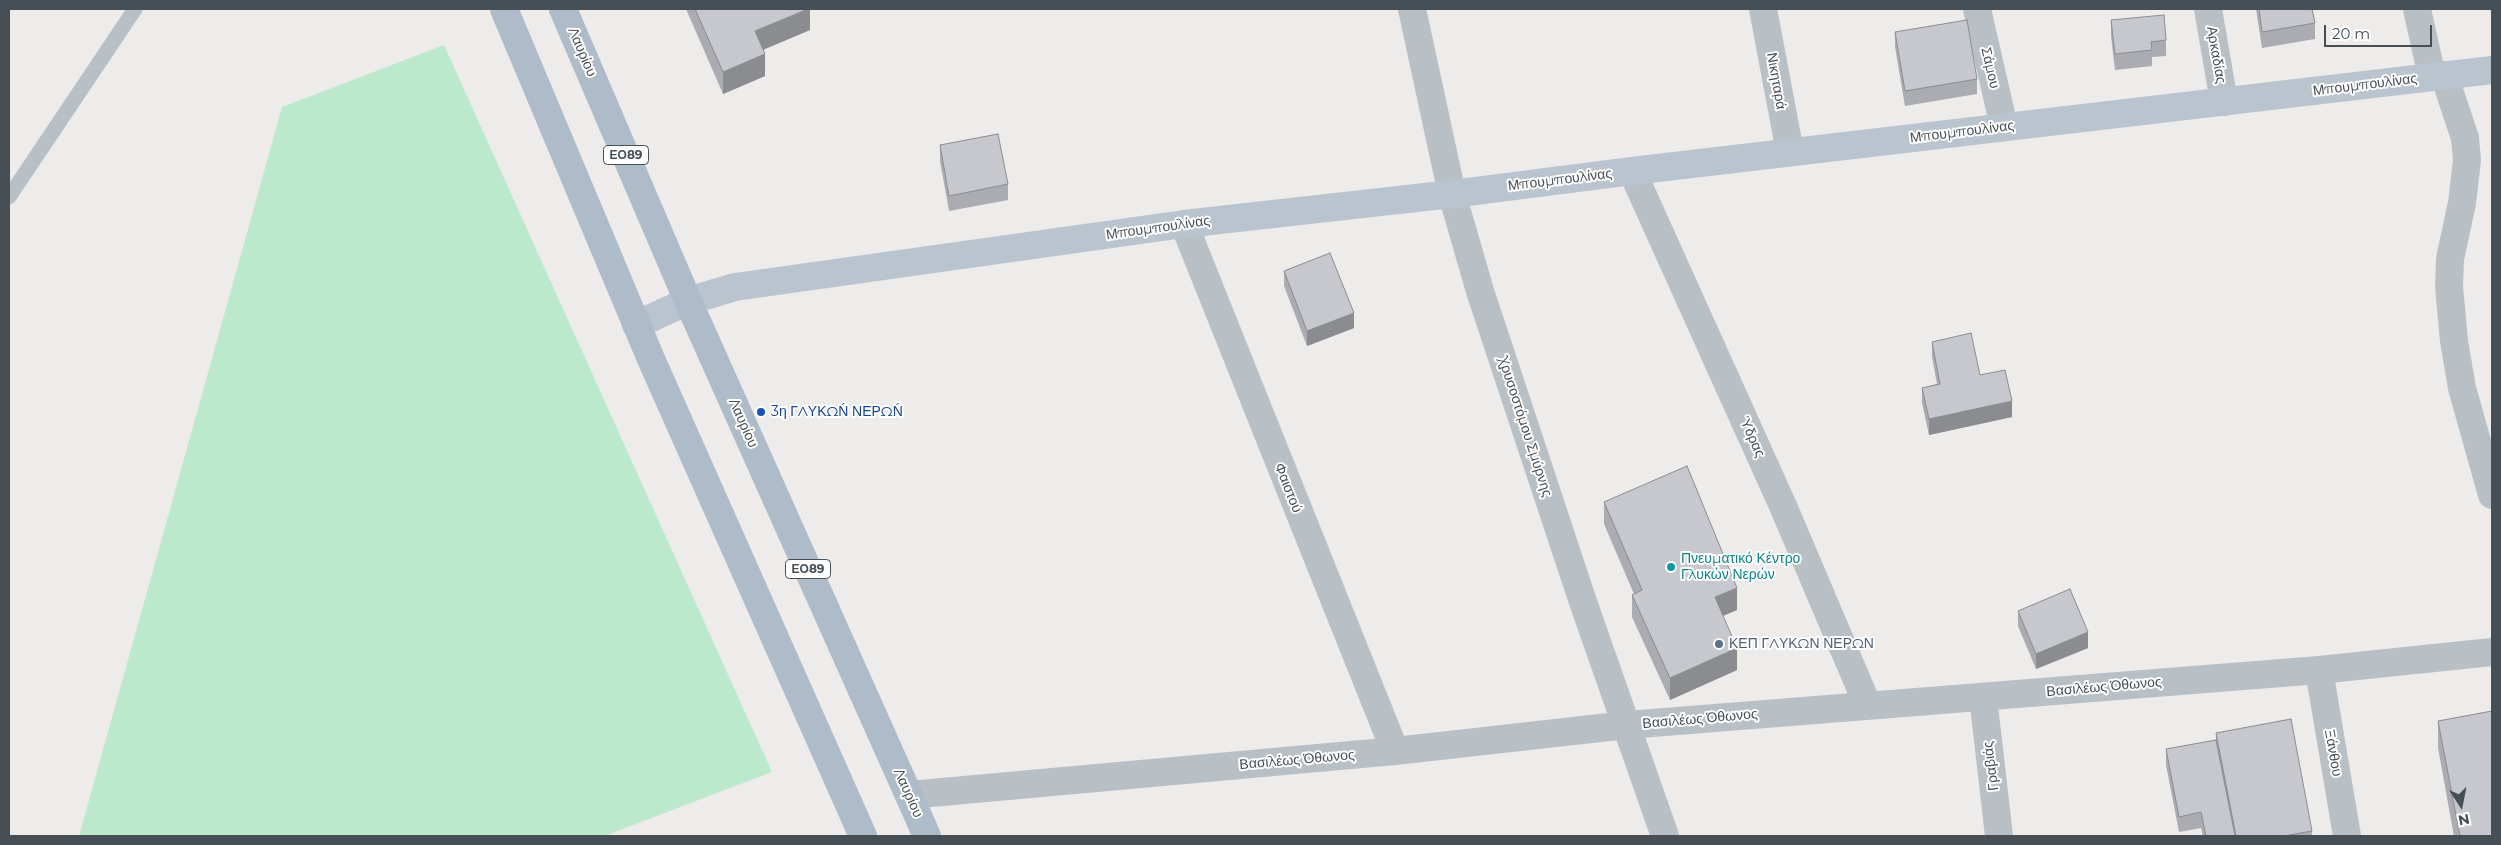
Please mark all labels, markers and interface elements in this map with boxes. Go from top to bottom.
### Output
scale bar [2326,15,2434,47]
text: 20 m [2332,24,2370,43]
street label: Λαυρίου [564,25,600,79]
street label: Αρκαδίας [2203,25,2229,85]
street label: Σάμου [1977,46,2003,90]
street label: Νικηταρά [1763,51,1789,111]
street label: Μπουμπουλίνας [2312,70,2418,100]
street label: Μπουμπουλίνας [1909,117,2015,147]
road number: ΕΟ89 [604,146,648,164]
street label: Μπουμπουλίνας [1507,165,1613,195]
street label: Μπουμπουλίνας [1105,212,1211,244]
street label: Χρυσοστόμου Σμύρνης [1494,355,1556,499]
street label: Λαυρίου [725,396,761,450]
place label: 3η ΓΛΥΚΏΝ ΝΕΡΏΝ [771,404,903,420]
marker: 3η ΓΛΥΚΏΝ ΝΕΡΏΝ [755,406,767,418]
street label: Ύδρας [1736,414,1768,460]
street label: Φαιστού [1271,461,1305,515]
place label: Πνευματικό Κέντρο Γλυκών Νερών [1681,551,1800,584]
road number: ΕΟ89 [786,560,830,578]
marker: Πνευματικό Κέντρο Γλυκών Νερών [1665,561,1677,573]
place label: ΚΕΠ ΓΛΥΚΩΝ ΝΕΡΩΝ [1729,636,1874,652]
marker: ΚΕΠ ΓΛΥΚΩΝ ΝΕΡΩΝ [1713,638,1725,650]
street label: Βασιλέως Όθωνος [2046,674,2162,700]
street label: Βασιλέως Όθωνος [1642,706,1758,732]
street label: Ξάνθου [2321,728,2345,778]
street label: Γραβιάς [1980,740,2002,792]
street label: Βασιλέως Όθωνος [1239,747,1355,773]
street label: Λαυρίου [890,766,926,820]
north arrow [2436,780,2486,830]
text: N [2457,810,2471,830]

